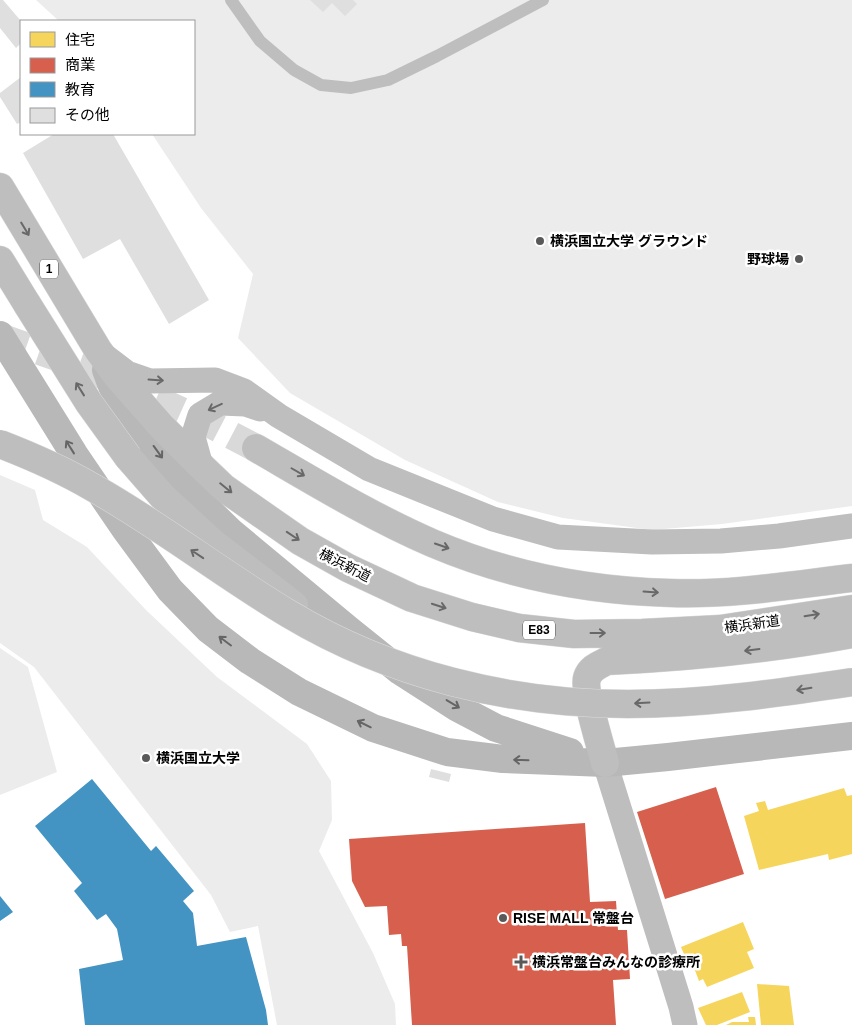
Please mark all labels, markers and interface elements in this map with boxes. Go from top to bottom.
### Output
legend [20,20,195,135]
text: 住宅 [65,31,95,48]
text: 商業 [65,56,95,73]
text: 教育 [65,81,95,98]
text: その他 [65,106,110,123]
one-way arrow [21,222,31,236]
place label: 横浜国立大学 グラウンド [550,233,708,249]
marker: 横浜国立大学 グラウンド [534,235,546,247]
place label: 野球場 [747,251,789,267]
marker: 野球場 [793,253,805,265]
road number: 1 [40,260,58,278]
one-way arrow [147,375,163,385]
one-way arrow [75,382,85,396]
one-way arrow [208,402,223,412]
one-way arrow [64,440,74,454]
one-way arrow [153,445,163,459]
one-way arrow [290,467,305,477]
one-way arrow [219,483,232,494]
one-way arrow [286,531,300,541]
one-way arrow [434,542,449,551]
street label: 横浜新道 [316,545,374,585]
one-way arrow [190,549,204,559]
one-way arrow [643,587,659,596]
one-way arrow [430,602,446,612]
one-way arrow [803,610,819,620]
street label: 横浜新道 [723,612,781,636]
road number: E83 [523,620,555,640]
one-way arrow [590,628,606,638]
one-way arrow [218,636,232,646]
one-way arrow [744,645,760,655]
one-way arrow [796,684,812,694]
one-way arrow [634,699,650,708]
one-way arrow [445,700,459,710]
one-way arrow [357,718,372,728]
place label: 横浜国立大学 [156,750,240,766]
marker: 横浜国立大学 [140,752,152,764]
one-way arrow [514,755,530,765]
place label: RISE MALL 常盤台 [513,910,634,926]
marker: RISE MALL 常盤台 [497,912,509,924]
place label: 横浜常盤台みんなの診療所 [532,954,700,970]
marker: 横浜常盤台みんなの診療所 [514,955,528,969]

